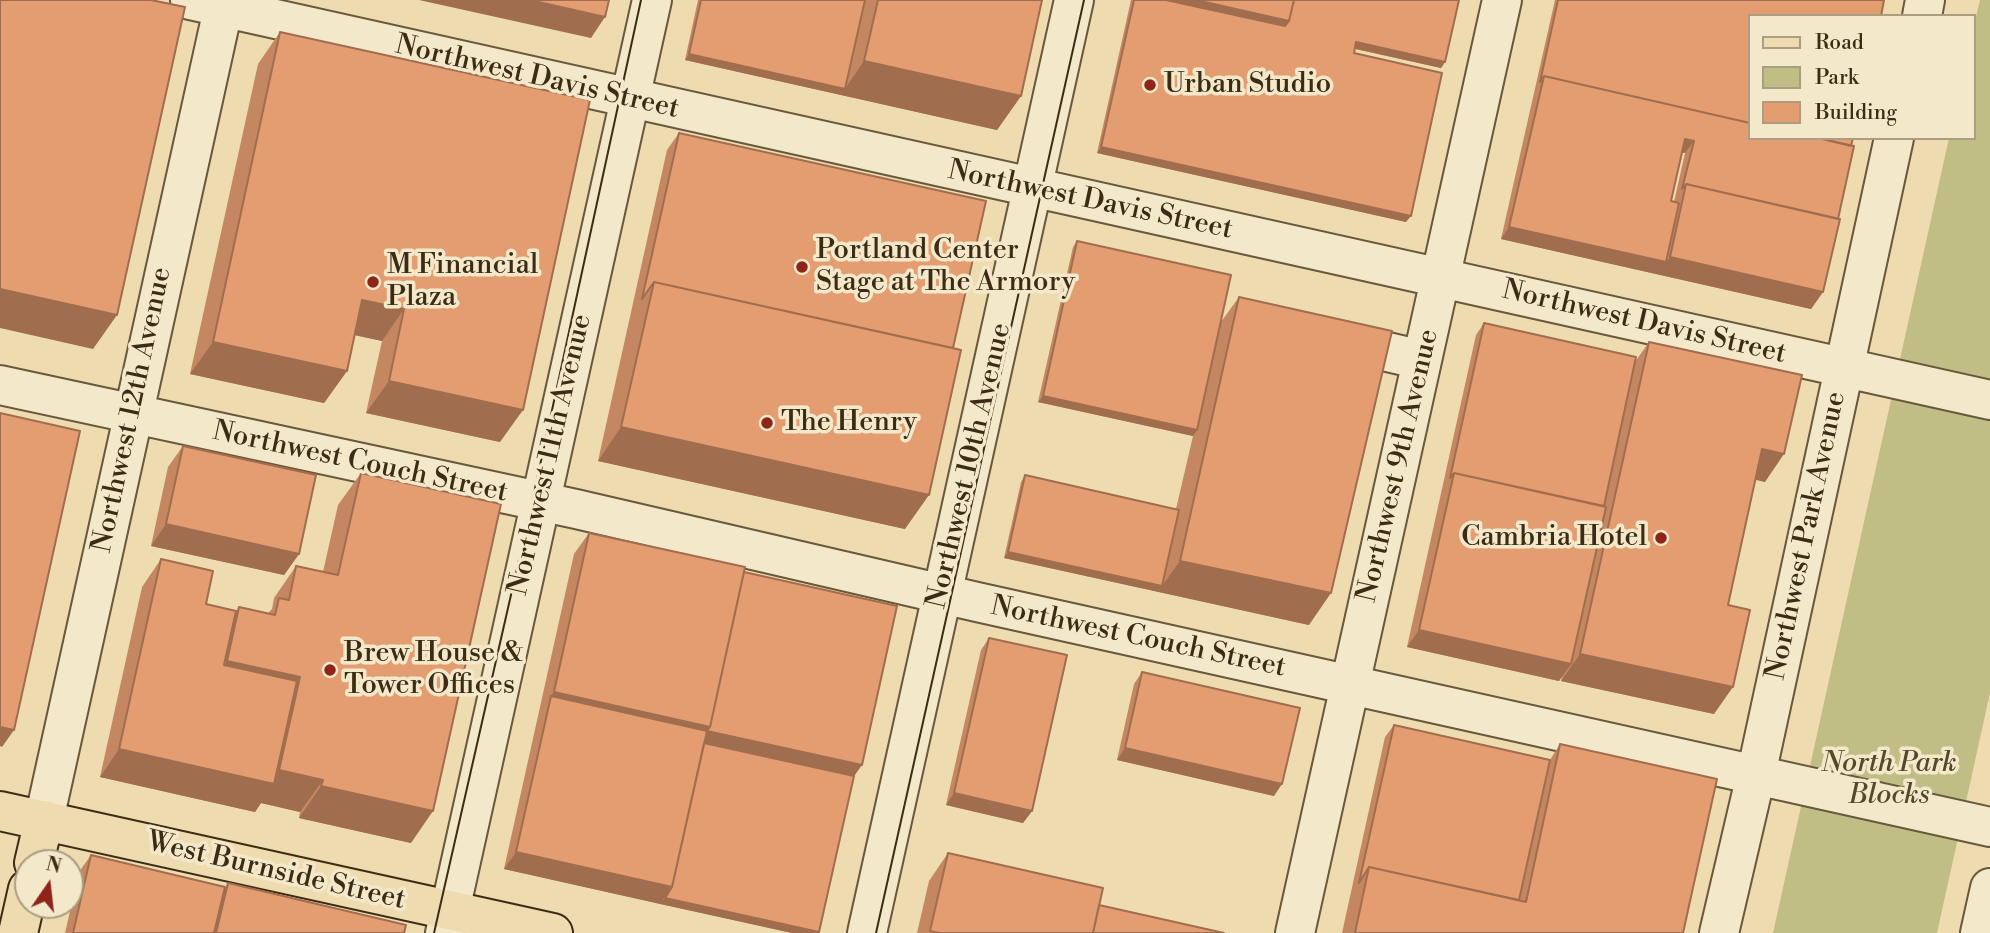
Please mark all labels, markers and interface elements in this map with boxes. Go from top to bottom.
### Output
legend [1748,14,1976,140]
street label: Northwest Davis Street [392,29,682,127]
text: Road [1815,30,1864,56]
text: Park [1815,65,1859,91]
place label: Urban Studio [1164,68,1331,102]
marker: Urban Studio [1142,77,1158,93]
text: Building [1815,100,1897,126]
street label: Northwest Davis Street [945,154,1235,248]
place label: Portland Center Stage at The Armory [816,234,1075,300]
place label: M Financial Plaza [387,249,538,315]
marker: Portland Center Stage at The Armory [794,259,810,275]
street label: Northwest 12th Avenue [86,264,180,556]
marker: M Financial Plaza [365,274,381,290]
street label: Northwest Davis Street [1499,274,1789,372]
street label: Northwest 11th Avenue [502,311,600,599]
street label: Northwest 10th Avenue [921,320,1019,612]
street label: Northwest 9th Avenue [1351,326,1447,606]
street label: Northwest Park Avenue [1760,389,1854,683]
place label: The Henry [781,406,917,440]
street label: Northwest Couch Street [209,415,511,511]
marker: The Henry [759,415,775,431]
place label: Cambria Hotel [1461,521,1647,555]
marker: Cambria Hotel [1653,530,1669,546]
street label: Northwest Couch Street [987,590,1289,686]
place label: Brew House & Tower Offices [344,637,523,703]
marker: Brew House & Tower Offices [322,662,338,678]
park label: North Park Blocks [1821,747,1957,813]
street label: West Burnside Street [144,826,408,918]
north arrow [14,849,84,919]
text: N [43,852,64,879]

